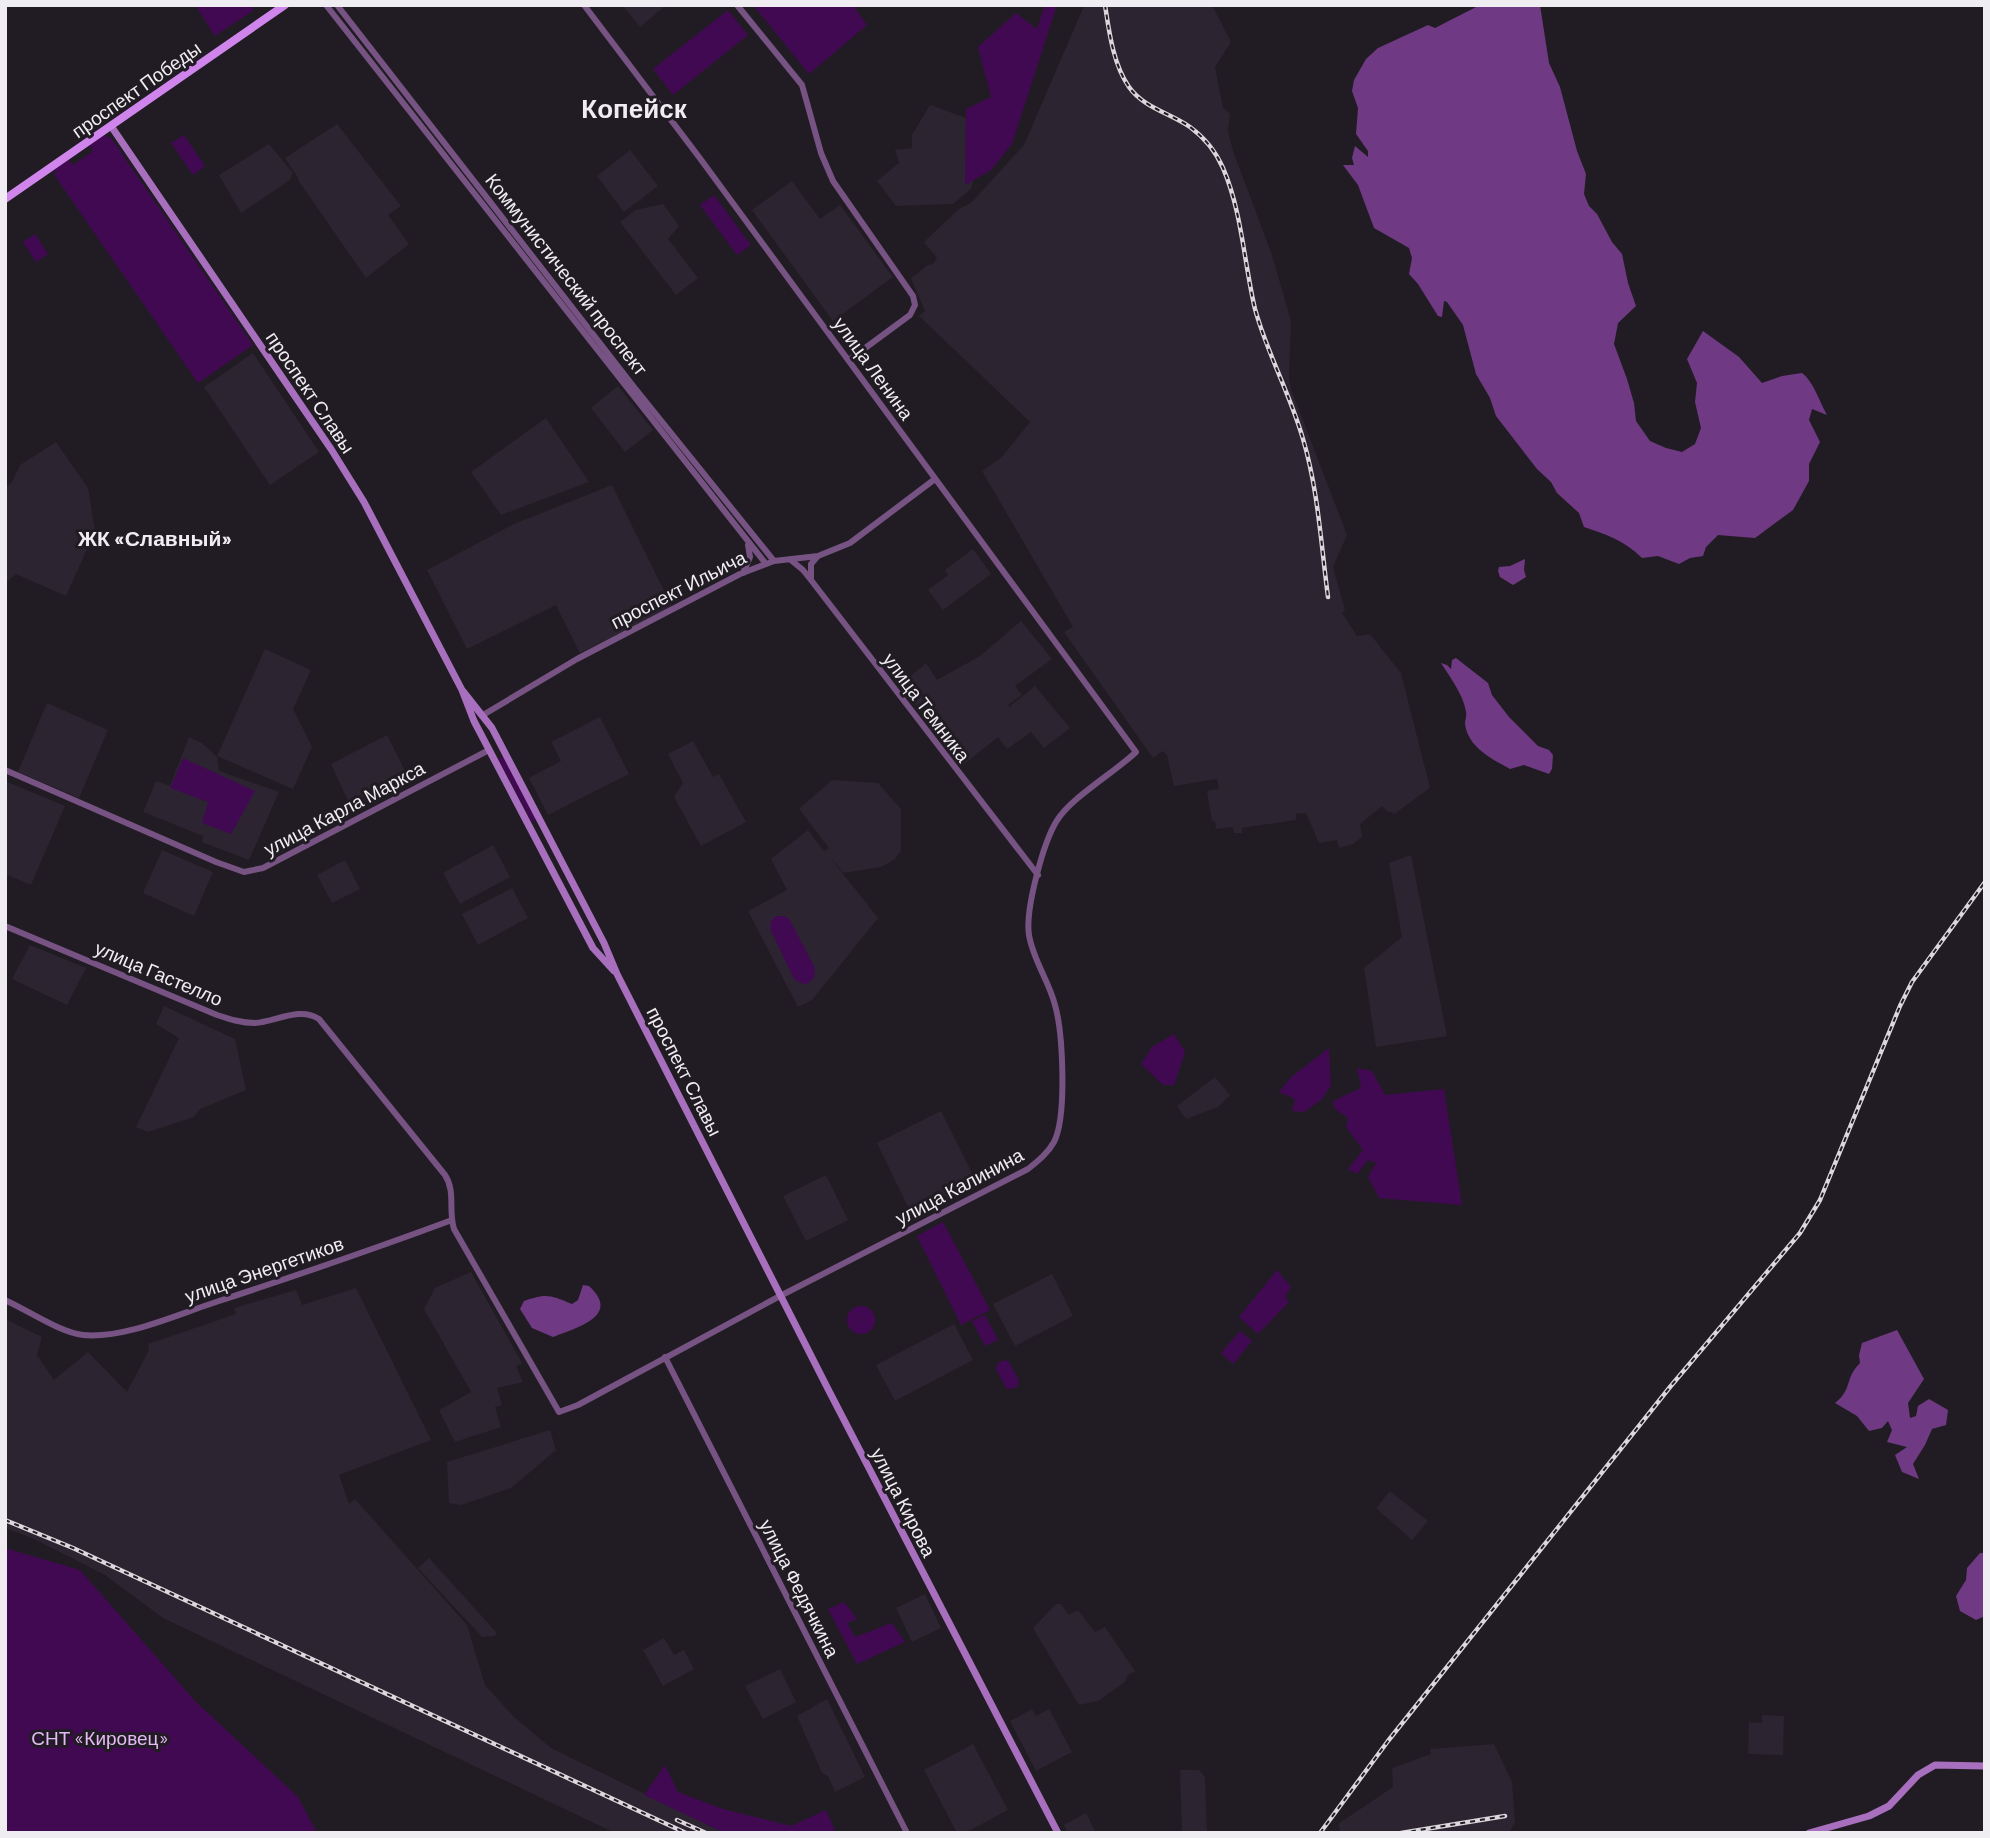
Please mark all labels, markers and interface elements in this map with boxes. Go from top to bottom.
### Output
street label: проспект Победы [67,36,205,142]
district label: Копейск [581,92,688,123]
street label: Коммунистический проспект [481,169,653,380]
street label: улица Ленина [829,312,919,424]
street label: проспект Славы [262,327,360,457]
district label: ЖК «Славный» [77,525,232,550]
street label: проспект Ильича [607,545,750,633]
street label: улица Темника [879,648,976,766]
street label: улица Карла Маркса [260,756,429,860]
street label: улица Гастелло [92,936,226,1010]
street label: проспект Славы [643,1003,727,1139]
street label: улица Калинина [891,1142,1027,1229]
street label: улица Энергетиков [182,1231,346,1307]
street label: улица Кирова [867,1444,942,1561]
street label: улица Федячкина [755,1515,845,1661]
park label: СНТ «Кировец» [31,1726,169,1749]

